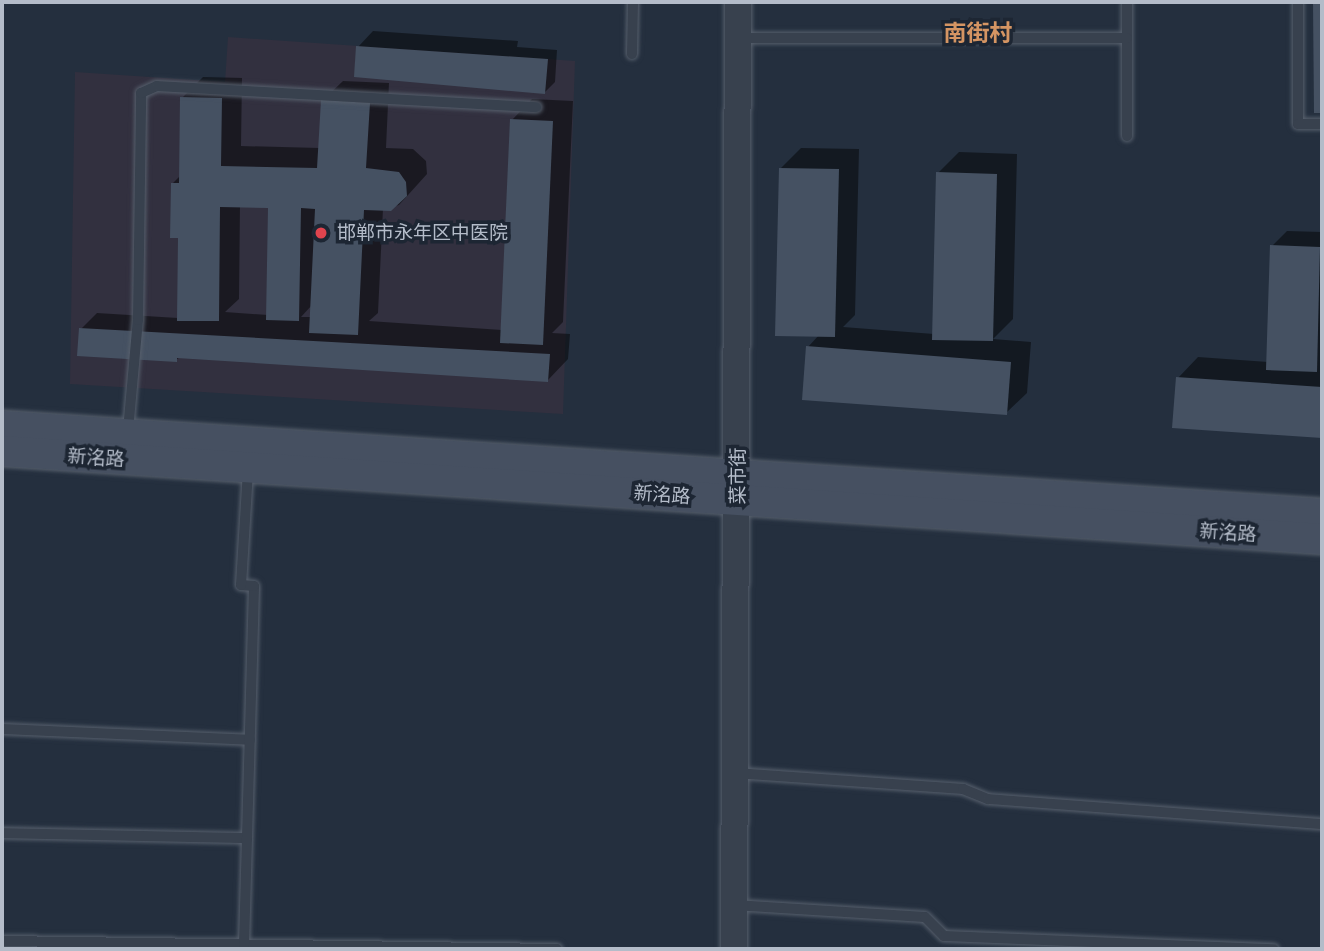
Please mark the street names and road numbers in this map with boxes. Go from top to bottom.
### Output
street label: 新洺路 [67,445,125,471]
street label: 菜市街 [727,448,749,504]
street label: 新洺路 [633,482,691,508]
street label: 新洺路 [1199,520,1257,546]

